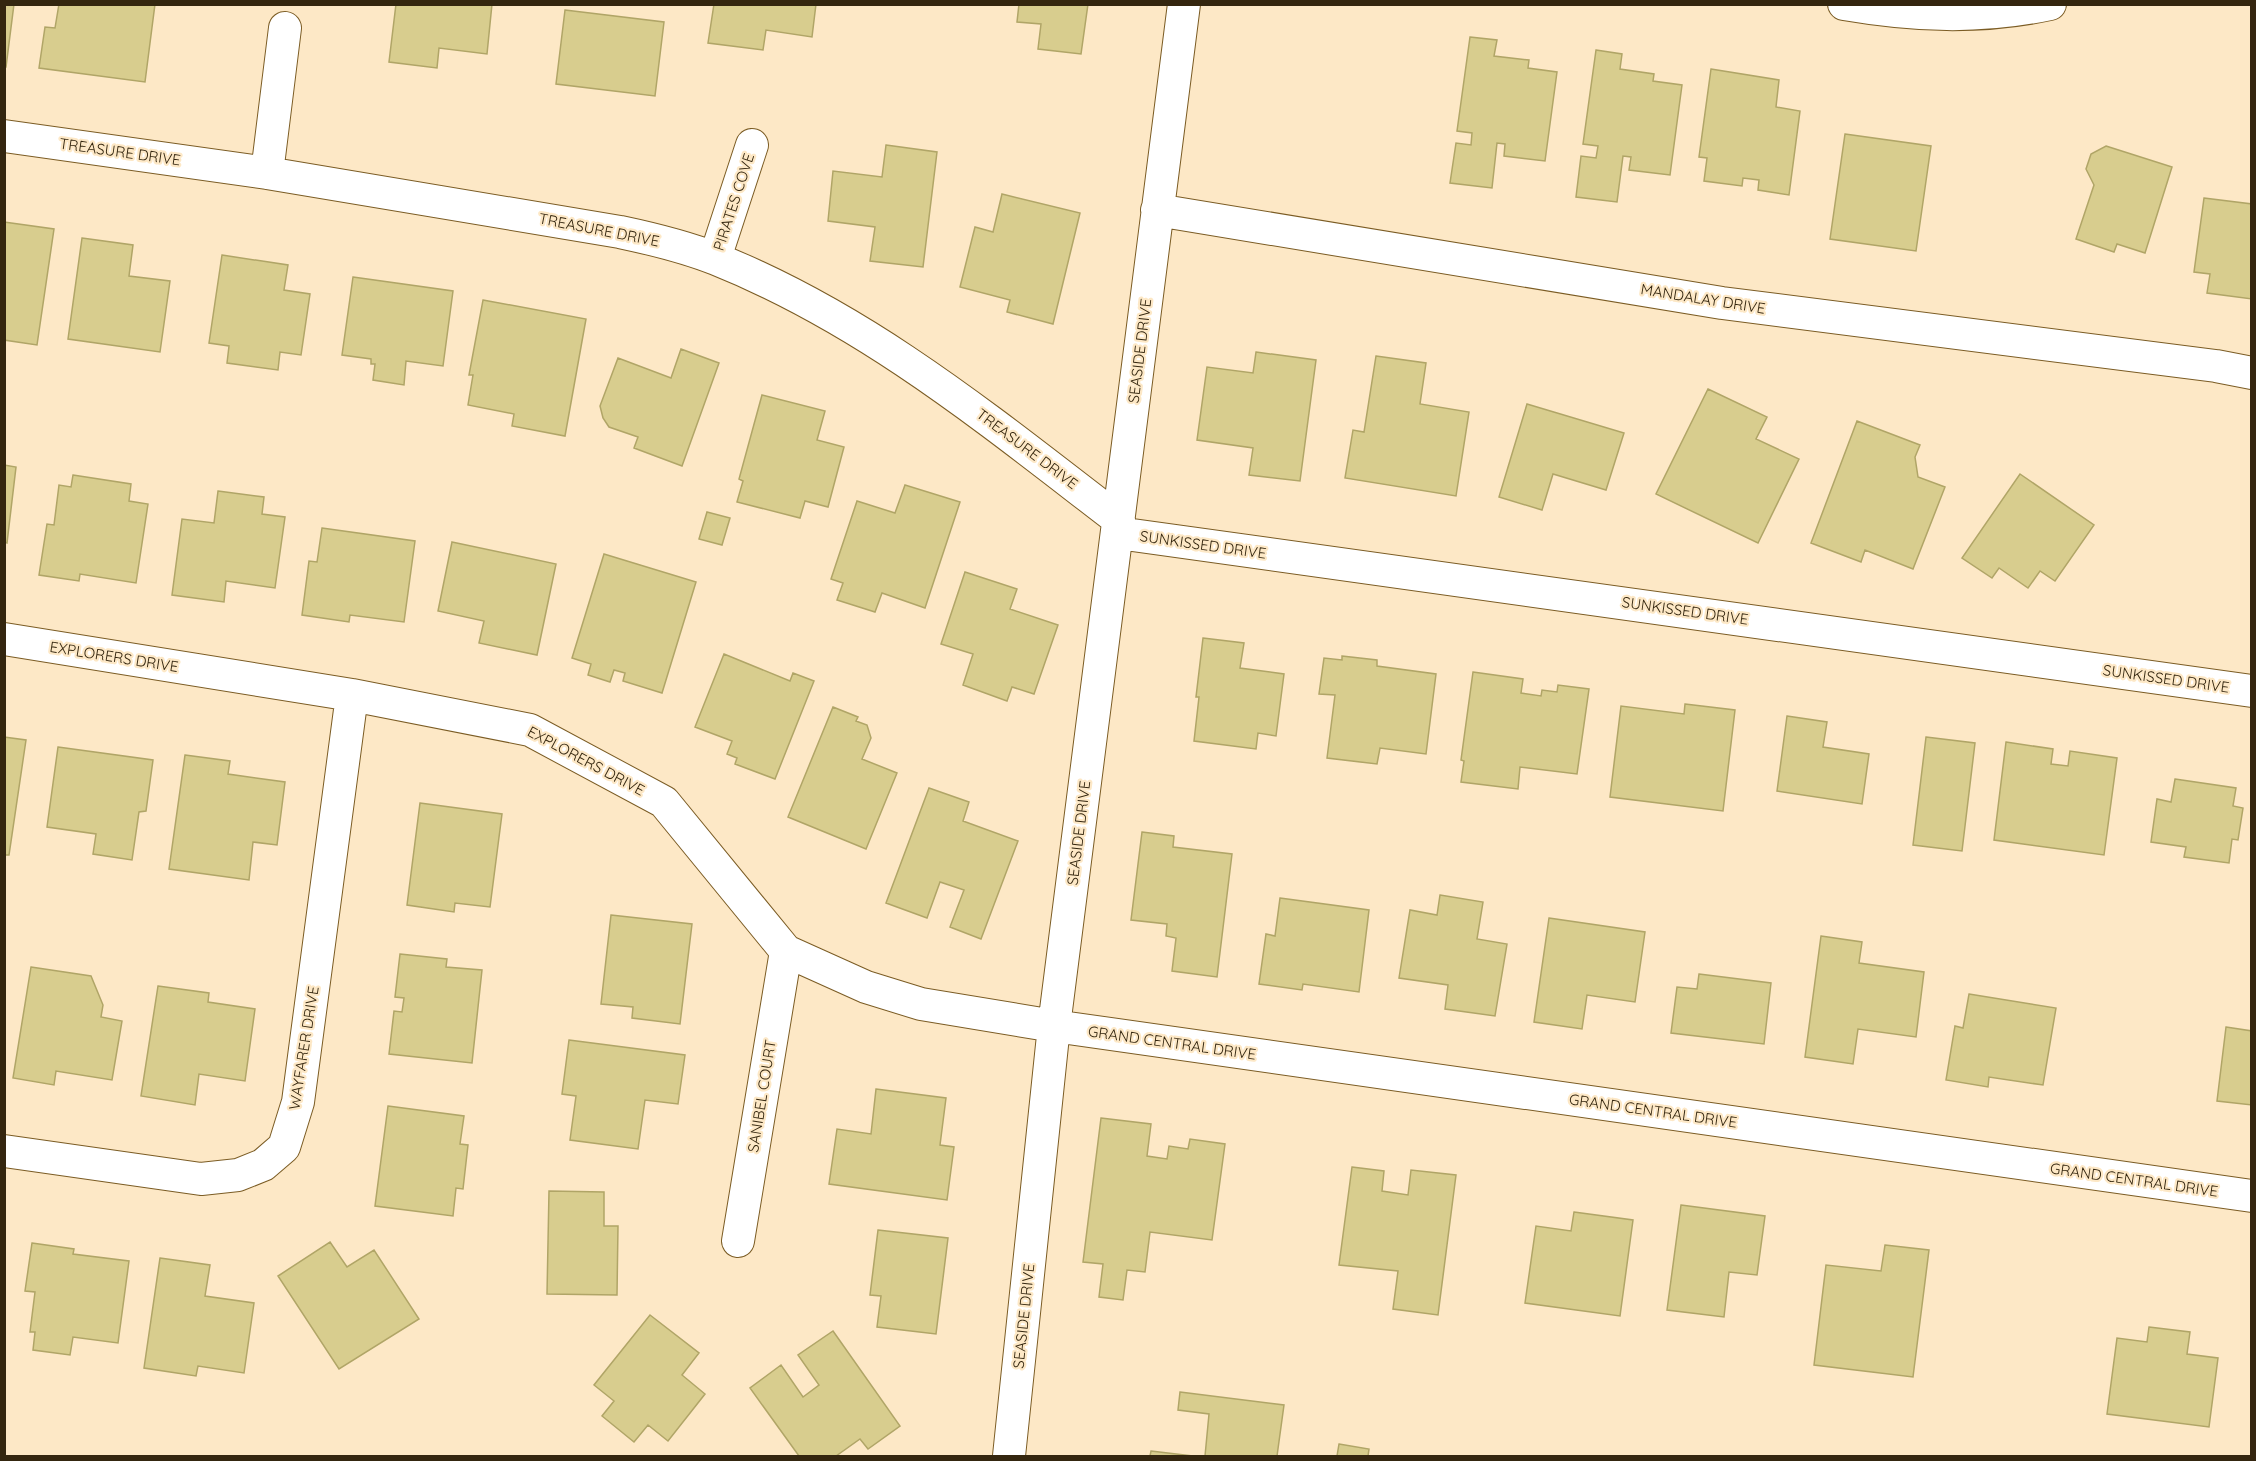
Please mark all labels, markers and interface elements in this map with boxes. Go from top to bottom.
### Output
street label: TREASURE DRIVE [58,134,182,169]
street label: PIRATES COVE [709,151,758,253]
street label: TREASURE DRIVE [537,209,661,250]
street label: MANDALAY DRIVE [1639,279,1767,318]
street label: SEASIDE DRIVE [1124,298,1155,404]
street label: TREASURE DRIVE [973,404,1082,493]
street label: SUNKISSED DRIVE [1139,526,1267,563]
street label: SUNKISSED DRIVE [1621,592,1749,629]
street label: EXPLORERS DRIVE [48,637,180,676]
street label: SUNKISSED DRIVE [2102,660,2230,697]
street label: EXPLORERS DRIVE [524,722,648,799]
street label: SEASIDE DRIVE [1063,780,1094,886]
street label: WAYFARER DRIVE [284,985,323,1111]
street label: GRAND CENTRAL DRIVE [1087,1021,1257,1064]
street label: SANIBEL COURT [743,1038,780,1154]
street label: GRAND CENTRAL DRIVE [1568,1089,1738,1132]
street label: GRAND CENTRAL DRIVE [2049,1158,2219,1201]
street label: SEASIDE DRIVE [1009,1263,1038,1369]

